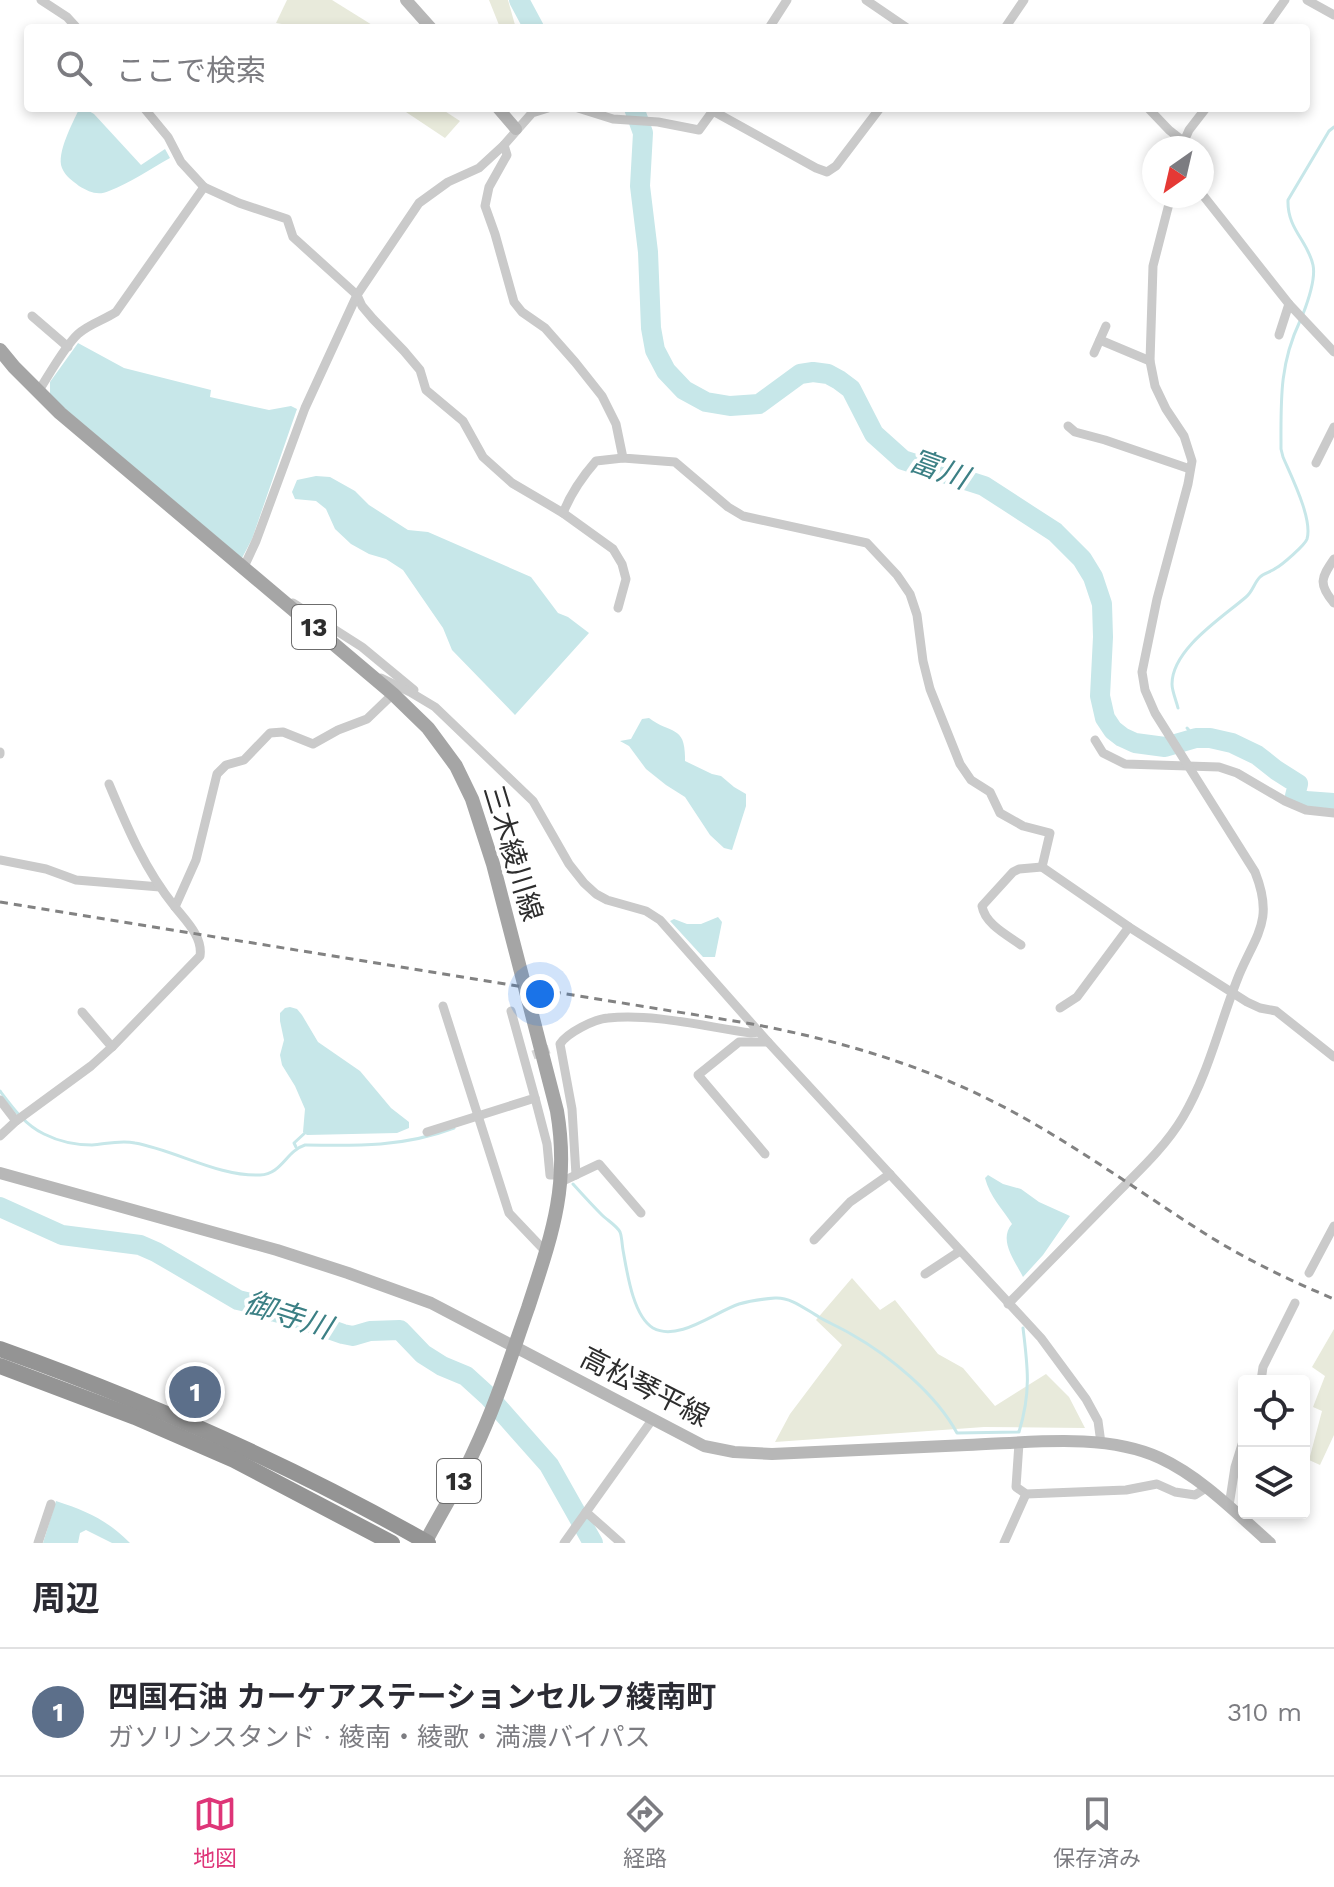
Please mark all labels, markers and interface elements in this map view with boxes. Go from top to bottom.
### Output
search box [24,24,1310,112]
icon: search [52,46,96,90]
text: ここで検索 [116,53,266,88]
north arrow [1142,136,1214,208]
water label: 富川 [905,442,976,497]
road number: 13 [292,605,336,649]
street label: 三木綾川線 [477,781,549,925]
your location [520,974,560,1014]
water label: 御寺川 [240,1284,339,1346]
street label: 高松琴平線 [575,1341,715,1433]
pin: 1 [169,1362,221,1422]
map controls [1238,1375,1310,1519]
button: locate [1238,1375,1310,1447]
button: layers [1238,1447,1310,1519]
road number: 13 [437,1459,481,1503]
text: 周辺 [32,1578,100,1618]
text: 四国石油 カーケアステーションセルフ綾南町 [108,1679,716,1714]
text: 1 [52,1697,64,1727]
text: 310 m [1227,1697,1302,1727]
text: ガソリンスタンド · 綾南・綾歌・満濃バイパス [108,1722,651,1752]
tab: 地図 [193,1792,237,1872]
tab: 経路 [623,1792,667,1872]
tab: 保存済み [1053,1792,1141,1872]

